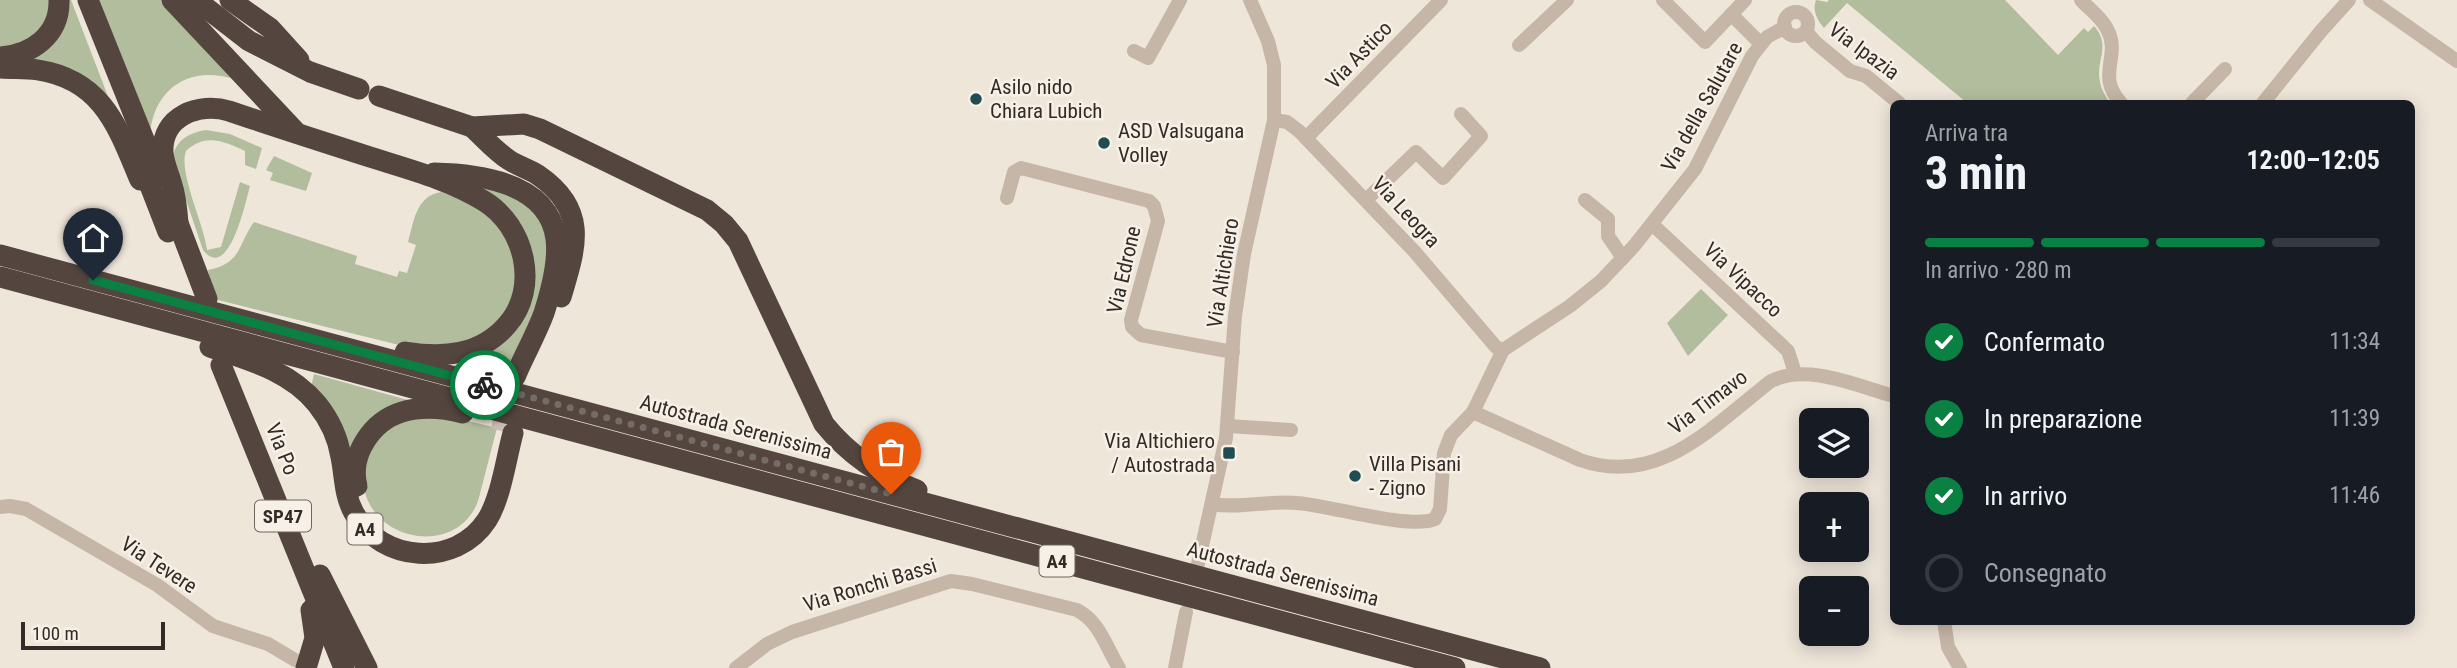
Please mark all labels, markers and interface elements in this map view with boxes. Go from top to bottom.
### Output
street label: Via Astico [1321,16,1397,94]
street label: Via Ipazia [1824,17,1904,85]
street label: Via della Salutare [1656,38,1748,176]
place label: Asilo nido Chiara Lubich [990,75,1103,123]
marker: Asilo nido Chiara Lubich [968,91,984,107]
place label: ASD Valsugana Volley [1118,119,1244,167]
text: Arriva tra [1925,120,2008,147]
marker: ASD Valsugana Volley [1096,135,1112,151]
text: 12:00–12:05 [2246,145,2380,175]
text: 3 min [1925,146,2027,200]
street label: Via Leogra [1367,172,1445,252]
pin [63,208,123,280]
street label: Via Altichiero [1202,216,1244,330]
icon: home [74,219,112,257]
street label: Via Edrone [1102,224,1146,316]
street label: Via Vipacco [1699,238,1787,322]
text: In arrivo · 280 m [1925,257,2072,284]
icon: check [1925,323,1963,361]
text: Confermato [1984,327,2105,357]
text: 11:34 [2329,328,2380,355]
courier [450,350,520,420]
street label: Via Timavo [1664,365,1752,439]
icon: bike [466,366,504,404]
street label: Autostrada Serenissima [638,390,834,464]
icon: check [1925,400,1963,438]
text: In preparazione [1984,404,2142,434]
text: 11:39 [2329,405,2380,432]
map controls [1799,408,1869,646]
button: layers [1799,408,1869,478]
street label: Via Po [261,420,303,478]
pin [861,422,921,494]
place label: Via Altichiero / Autostrada [1104,429,1215,477]
icon: bag [872,433,910,471]
marker: Via Altichiero / Autostrada [1221,445,1237,461]
place label: Villa Pisani - Zigno [1369,452,1461,500]
marker: Villa Pisani - Zigno [1347,468,1363,484]
icon: check [1925,477,1963,515]
text: In arrivo [1984,481,2067,511]
text: 11:46 [2329,482,2380,509]
button: + [1799,492,1869,562]
road number: SP47 [255,500,311,531]
road number: A4 [348,514,382,544]
street label: Via Tevere [117,532,201,598]
street label: Autostrada Serenissima [1185,537,1381,611]
road number: A4 [1040,546,1074,576]
street label: Via Ronchi Bassi [800,553,940,617]
text: Consegnato [1984,558,2107,588]
button: − [1799,576,1869,646]
scale bar [21,619,164,651]
text: 100 m [32,622,79,645]

